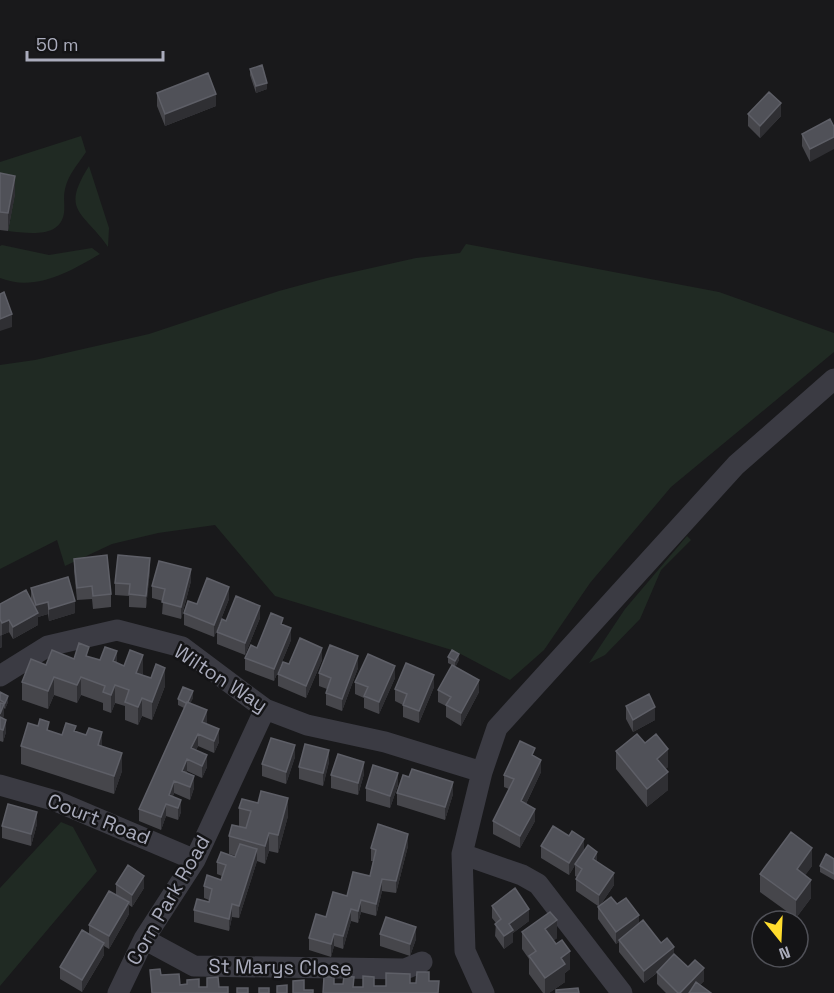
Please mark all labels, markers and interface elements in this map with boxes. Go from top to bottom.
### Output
scale bar [27,24,164,62]
text: 50 m [36,33,78,56]
street label: Wilton Way [169,638,273,718]
street label: Court Road [44,787,154,851]
street label: Corn Park Road [120,830,216,970]
north arrow [750,909,810,969]
text: N [776,941,793,964]
street label: St Marys Close [208,953,352,981]

